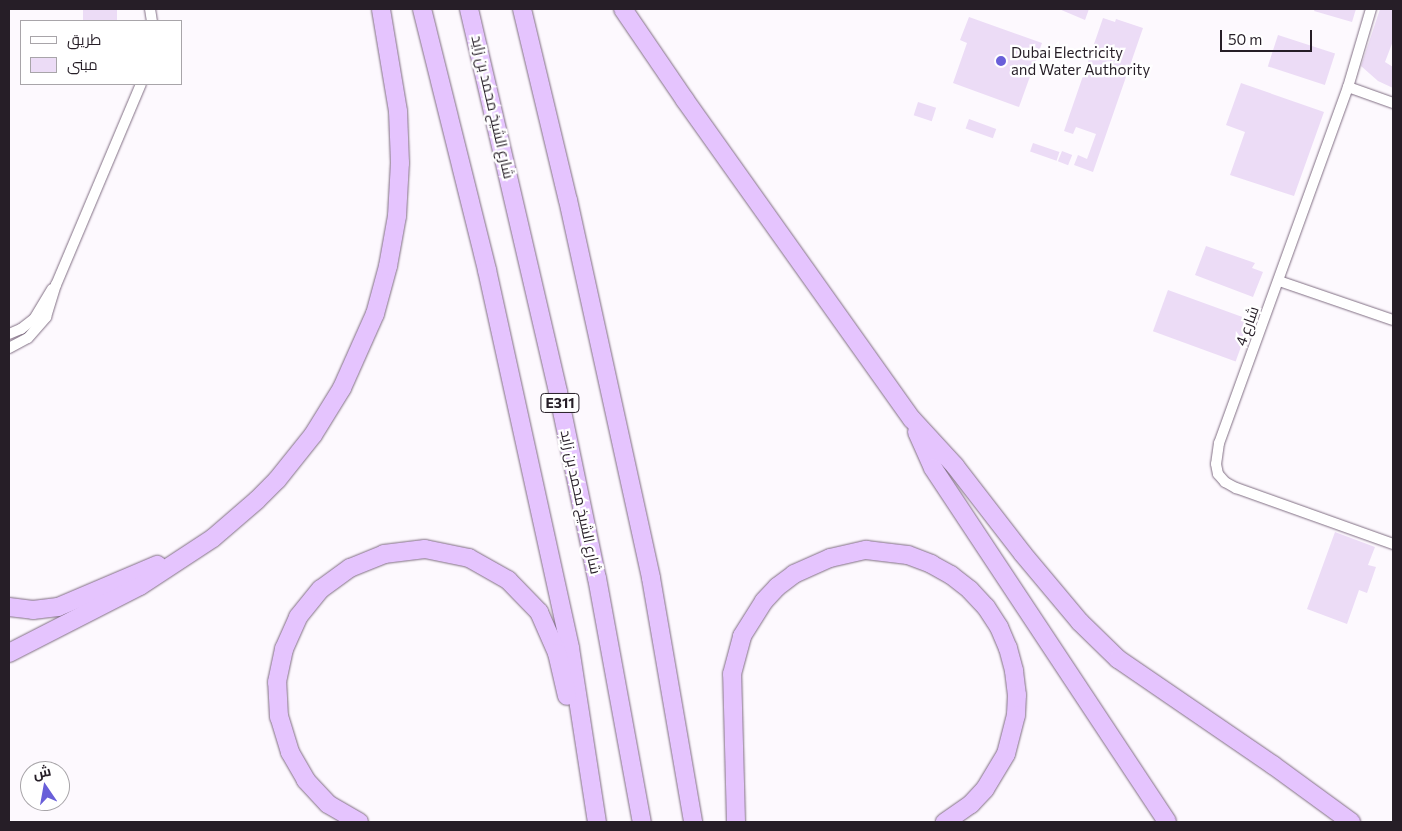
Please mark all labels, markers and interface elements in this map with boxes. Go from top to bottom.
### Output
legend [20,20,182,85]
scale bar [1222,20,1314,52]
text: طريق [67,30,101,48]
text: 50 m [1228,30,1262,48]
street label: شارع الشيخ محمد بن زايد [468,33,518,181]
place label: Dubai Electricity and Water Authority [1011,43,1150,78]
text: مبنى [67,55,98,73]
marker: Dubai Electricity and Water Authority [995,55,1007,67]
street label: شارع 4 [1232,304,1262,348]
road number: E311 [540,392,580,414]
street label: شارع الشيخ محمد بن زايد [557,428,605,576]
north arrow [20,761,70,811]
text: ش [31,762,53,782]

